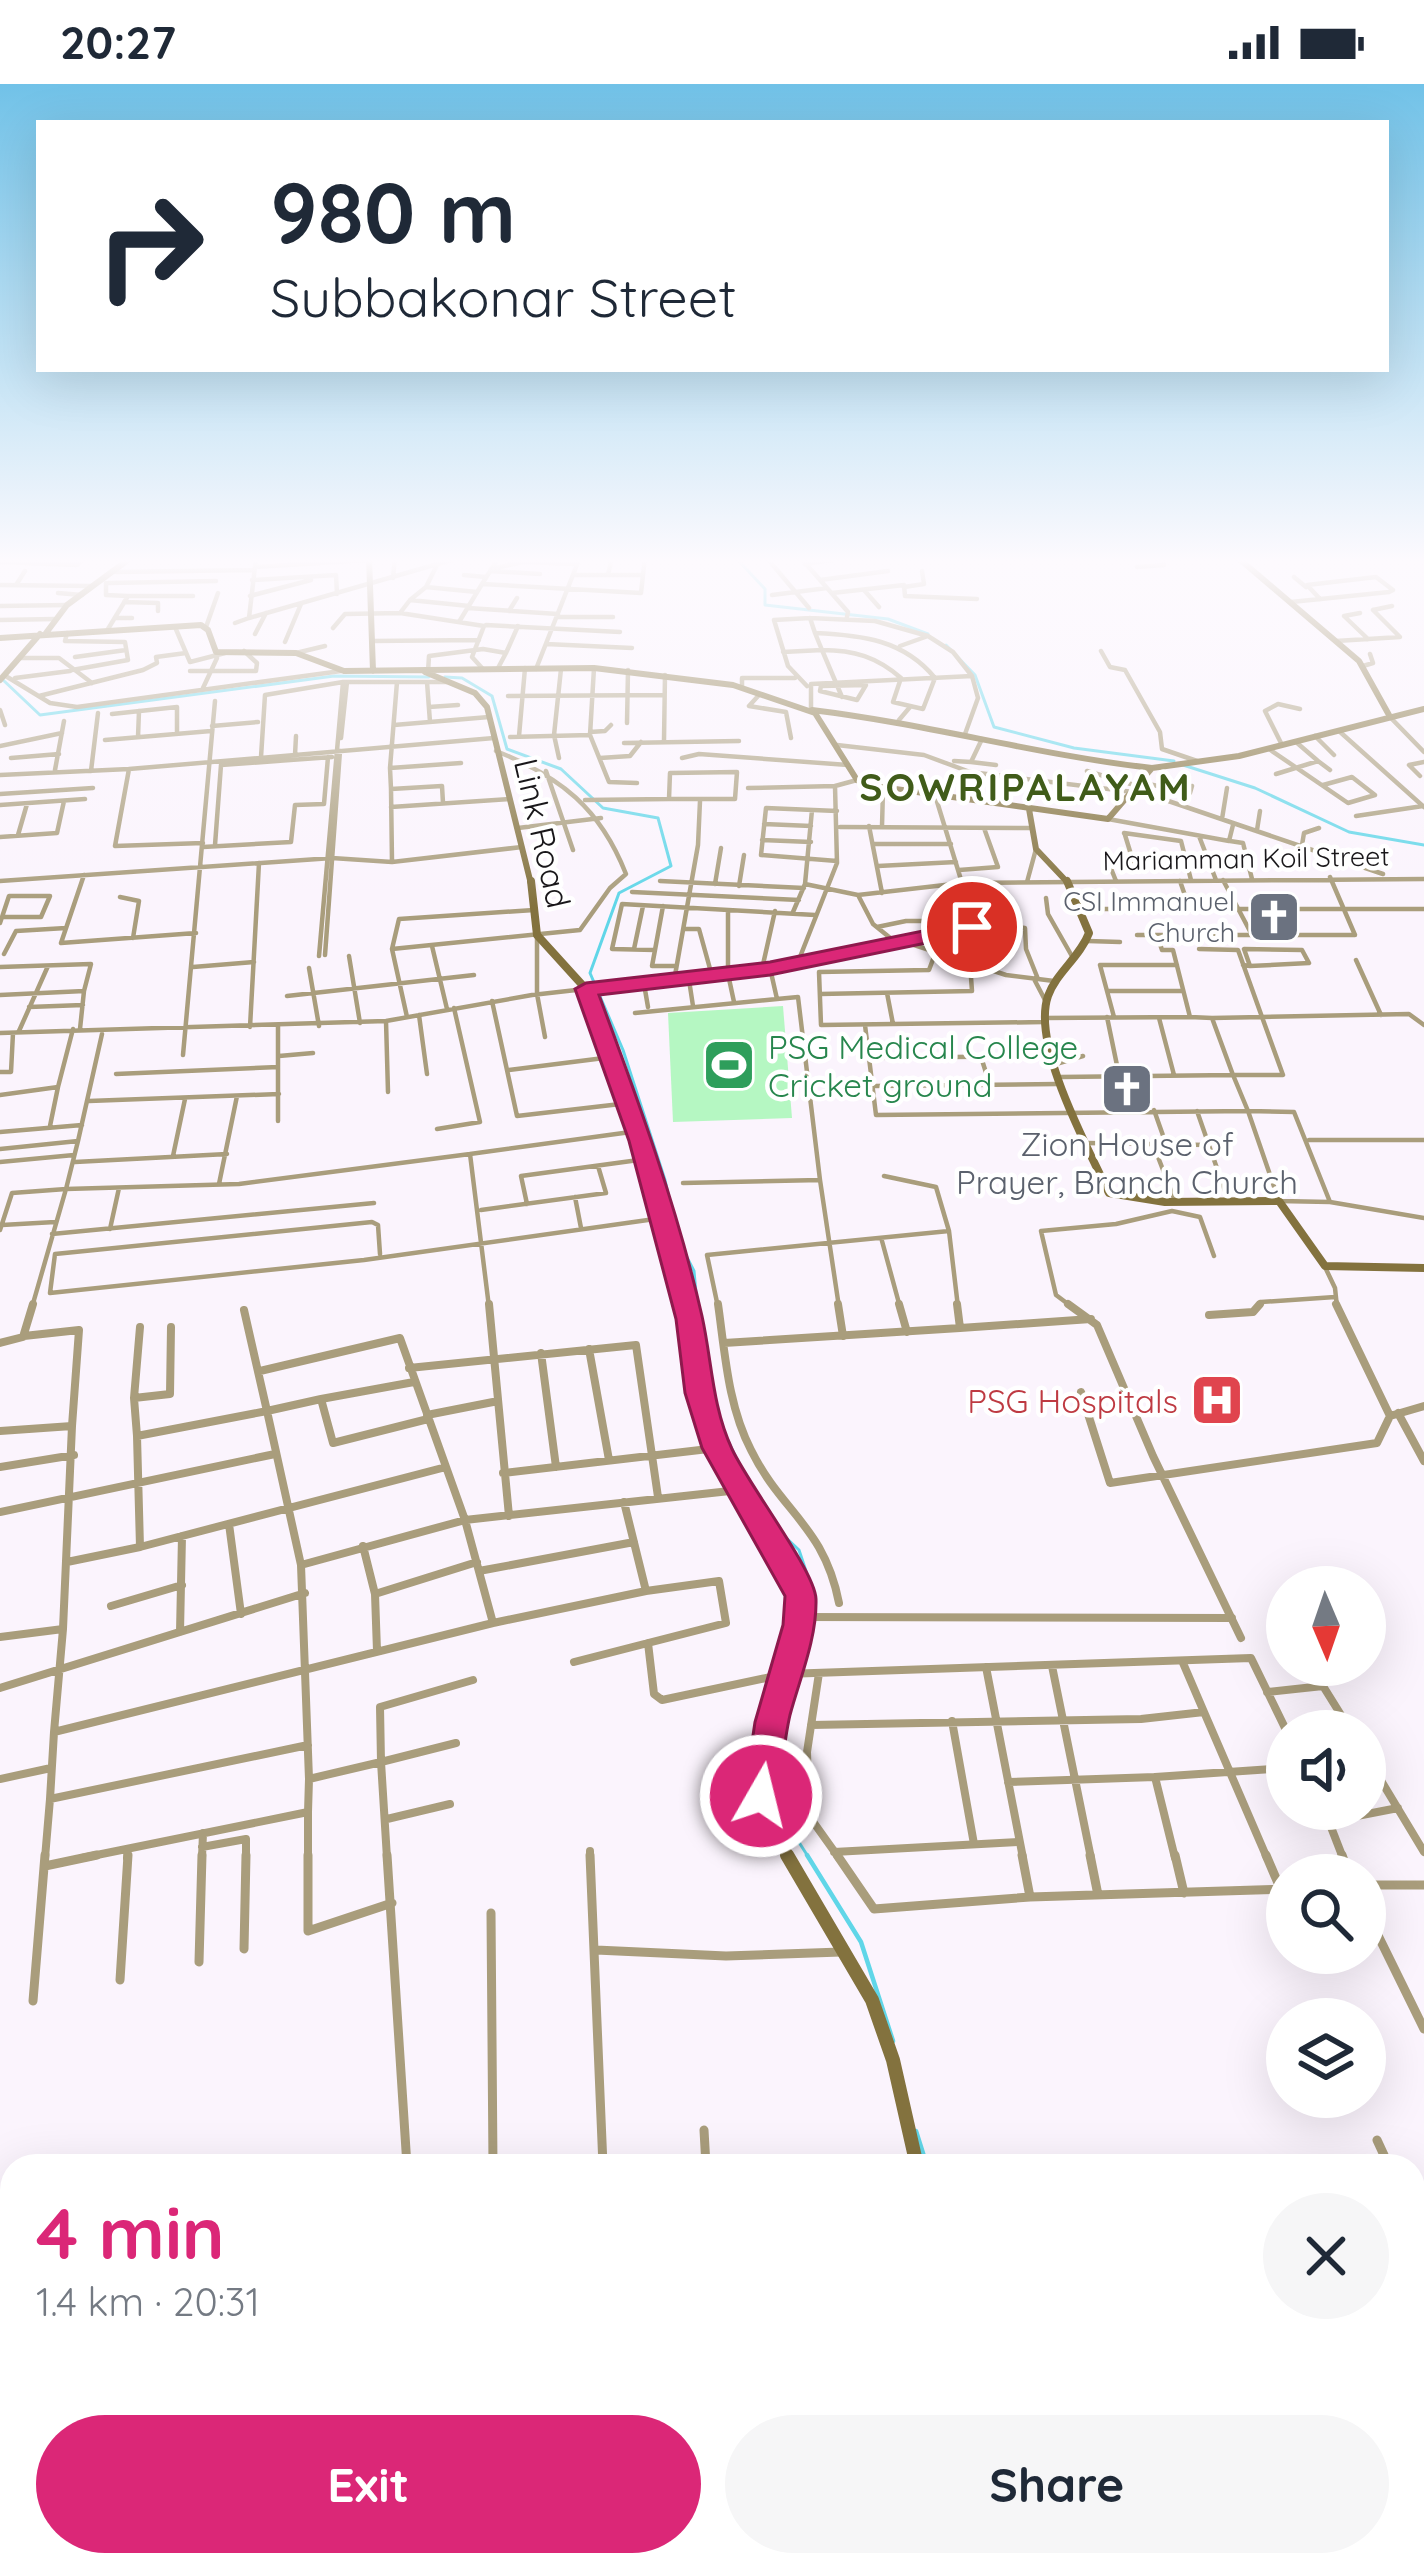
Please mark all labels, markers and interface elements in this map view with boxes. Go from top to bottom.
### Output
text: 20:27 [60,14,176,70]
text: 980 m [270,159,516,264]
icon: right [72,168,228,324]
text: Subbakonar Street [270,263,737,331]
street label: Link Road [506,754,580,912]
district label: SOWRIPALAYAM [859,762,1193,811]
street label: Mariamman Koil Street [1102,838,1390,878]
pin [921,876,1023,978]
place label: CSI Immanuel Church [1063,884,1235,949]
church icon: CSI Immanuel Church [1246,889,1302,945]
icon: arrive [939,894,1005,960]
place label: PSG Medical College Cricket ground [768,1026,1078,1105]
sports icon: PSG Medical College Cricket ground [701,1037,757,1093]
church icon: Zion House of Prayer, Branch Church [1099,1061,1155,1117]
place label: Zion House of Prayer, Branch Church [956,1123,1298,1202]
hospital icon: PSG Hospitals [1189,1372,1245,1428]
place label: PSG Hospitals [967,1380,1178,1421]
north arrow [1266,1566,1386,1686]
map controls [1266,1566,1386,2118]
button: sound [1266,1710,1386,1830]
position arrow [698,1733,824,1859]
button: search [1266,1854,1386,1974]
button: layers [1266,1998,1386,2118]
text: 4 min [36,2187,225,2277]
button: close [1263,2193,1389,2319]
text: 1.4 km · 20:31 [36,2277,260,2326]
button: Exit [36,2415,701,2553]
button: Share [725,2415,1389,2553]

